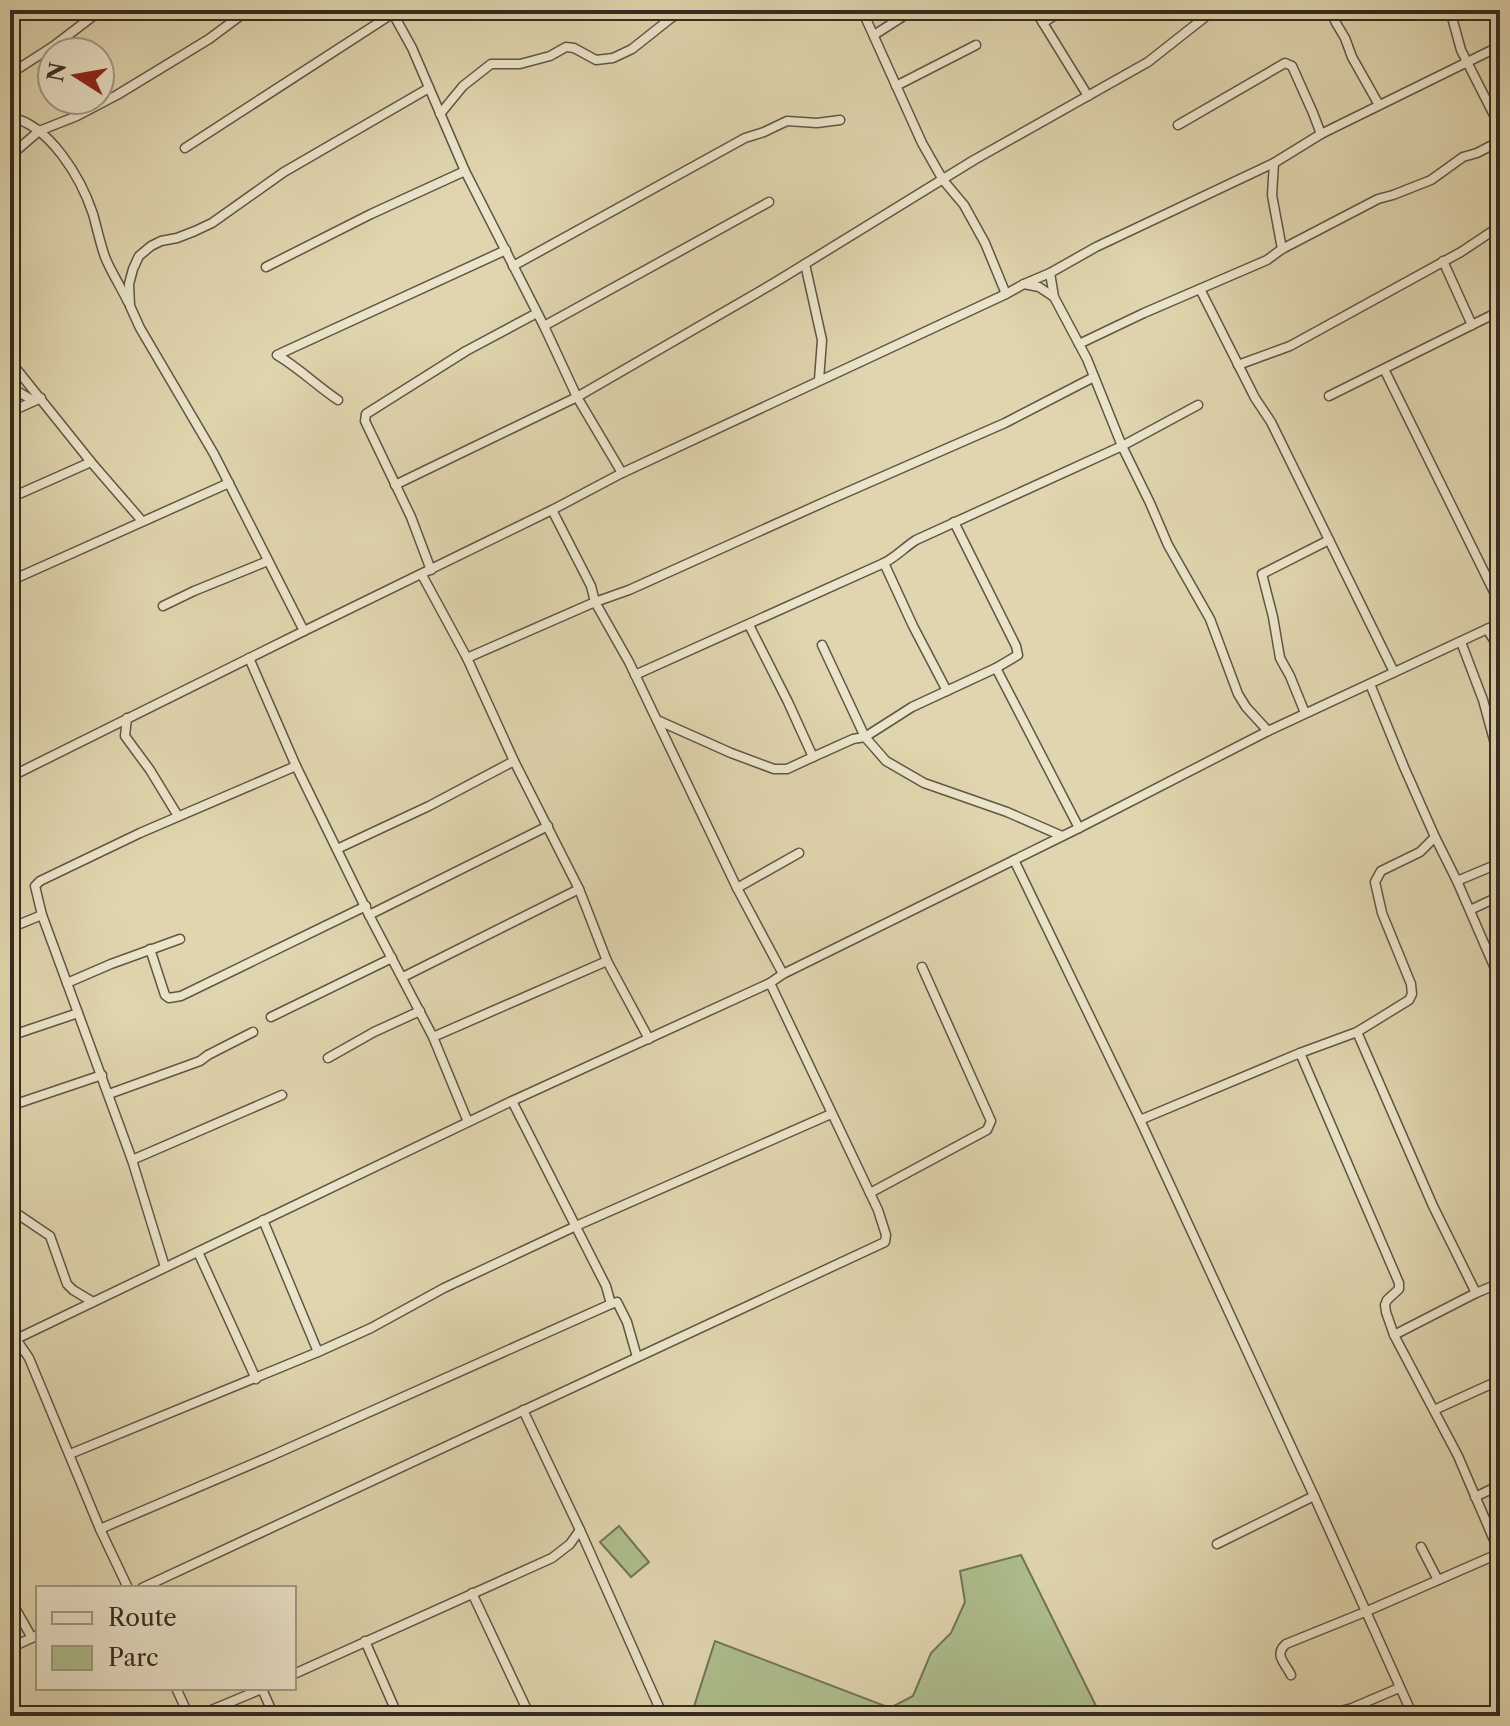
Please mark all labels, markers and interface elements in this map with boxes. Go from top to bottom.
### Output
north arrow [36,36,116,116]
text: N [42,60,72,84]
legend [36,1586,296,1690]
text: Route [108,1603,177,1632]
text: Parc [108,1643,159,1672]

